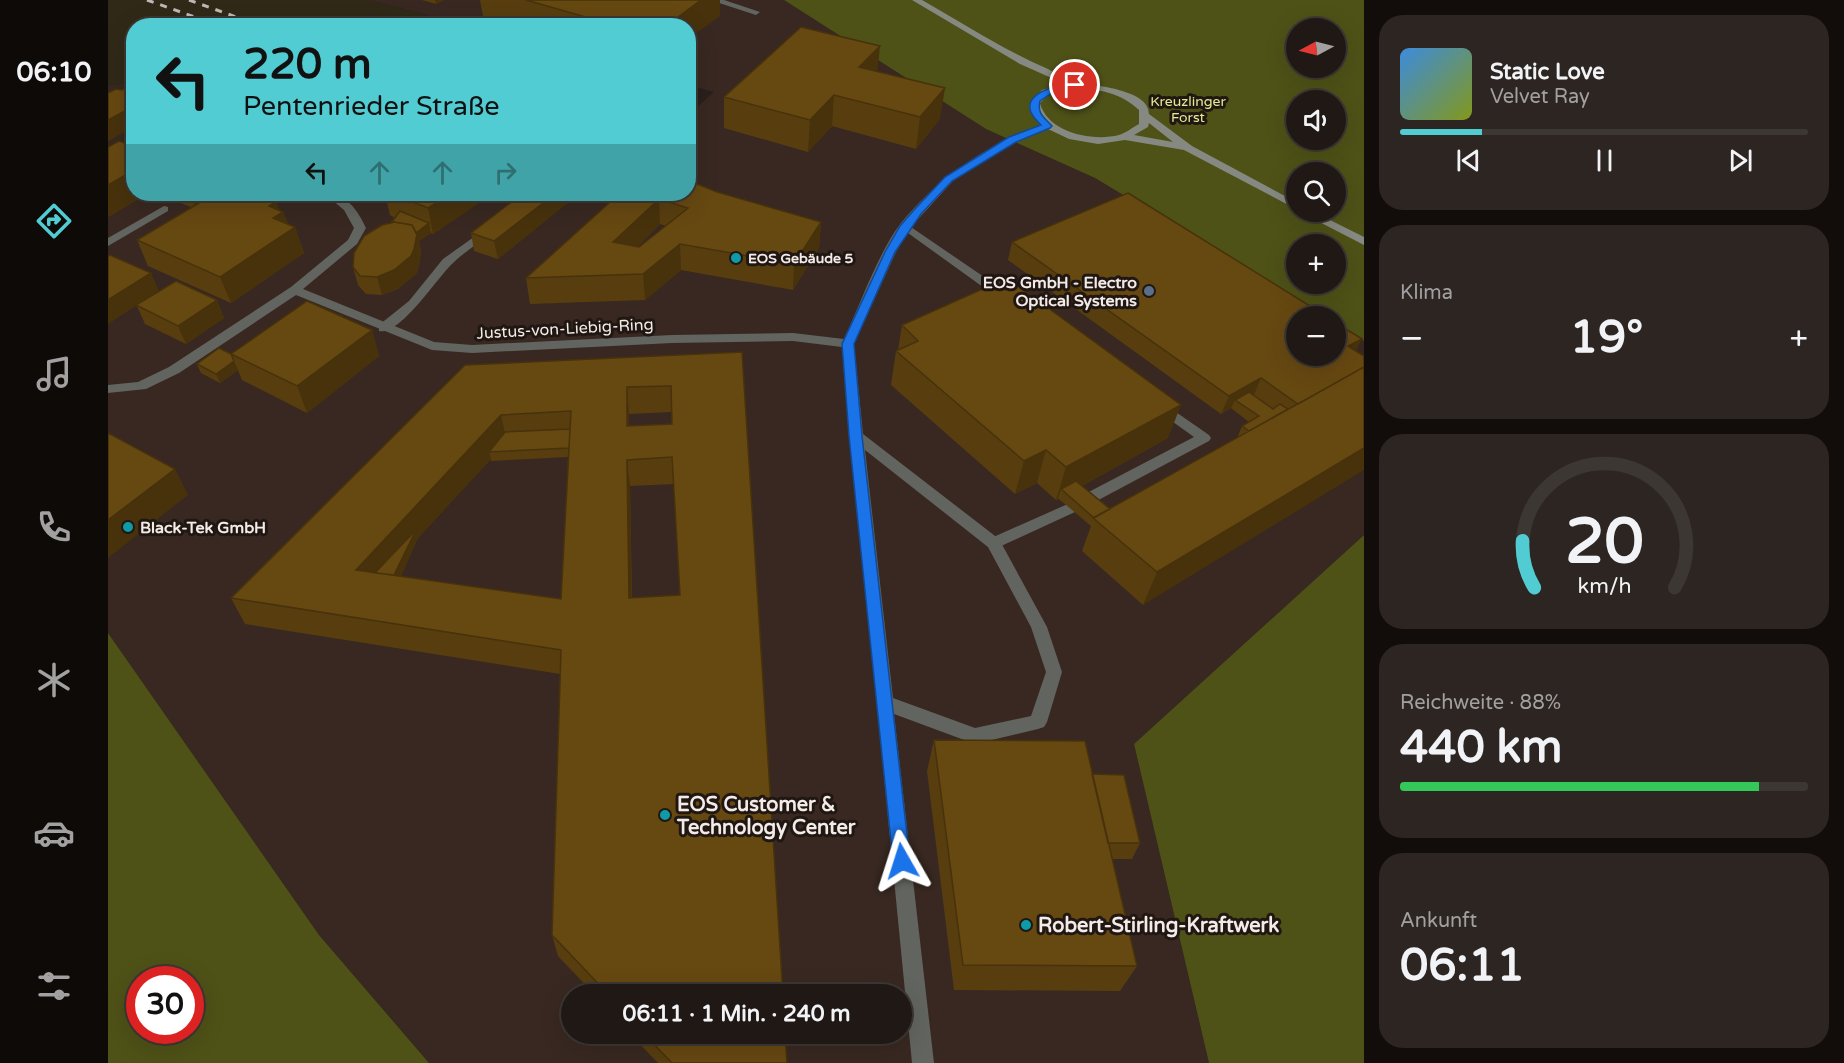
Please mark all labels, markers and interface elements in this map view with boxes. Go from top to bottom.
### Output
north arrow [1286,18,1346,78]
map controls [1286,18,1346,366]
text: 220 m [243,39,372,90]
icon: left [144,42,222,120]
text: 06:10 [17,56,91,89]
pin [1049,59,1100,110]
text: Static Love [1490,59,1605,85]
icon: arrive [1058,68,1091,101]
text: Velvet Ray [1490,85,1590,109]
text: Pentenrieder Straße [243,90,500,123]
button: sound [1286,90,1346,150]
park label: Kreuzlinger Forst [1150,93,1226,126]
icon: previous [1452,144,1485,177]
icon: pause [1588,144,1621,177]
icon: next [1724,144,1757,177]
icon: left [300,156,333,189]
icon: ahead [363,156,396,189]
icon: ahead [426,156,459,189]
icon: right [489,156,522,189]
button: search [1286,162,1346,222]
icon: directions [33,200,75,242]
button: + [1286,234,1346,294]
place label: EOS Gebäude 5 [748,250,854,267]
marker: EOS Gebäude 5 [729,251,743,265]
place label: EOS GmbH - Electro Optical Systems [983,273,1137,311]
text: Klima [1400,281,1453,305]
marker: EOS GmbH - Electro Optical Systems [1142,284,1156,298]
button: − [1286,306,1346,366]
text: 19° [1570,311,1643,365]
street label: Justus-von-Liebig-Ring [476,314,654,344]
text: − [1400,319,1424,358]
text: + [1789,319,1808,358]
icon: music [33,353,75,395]
icon: phone [33,506,75,548]
text: 20 [1565,506,1643,581]
place label: Black-Tek GmbH [140,518,266,538]
marker: Black-Tek GmbH [121,520,135,534]
text: km/h [1577,574,1631,600]
icon: climate [33,659,75,701]
text: Reichweite · 88% [1400,691,1561,715]
text: 440 km [1400,721,1562,775]
place label: EOS Customer & Technology Center [676,793,856,840]
marker: EOS Customer & Technology Center [658,808,672,822]
icon: car [33,812,75,854]
position arrow [870,829,934,893]
text: Ankunft [1400,909,1477,933]
place label: Robert-Stirling-Kraftwerk [1038,914,1279,938]
marker: Robert-Stirling-Kraftwerk [1019,918,1033,932]
text: 06:11 [1400,939,1525,993]
icon: filters [33,965,75,1007]
speed limit sign: 30 [126,966,204,1044]
text: 06:11 · 1 Min. · 240 m [623,1001,850,1027]

